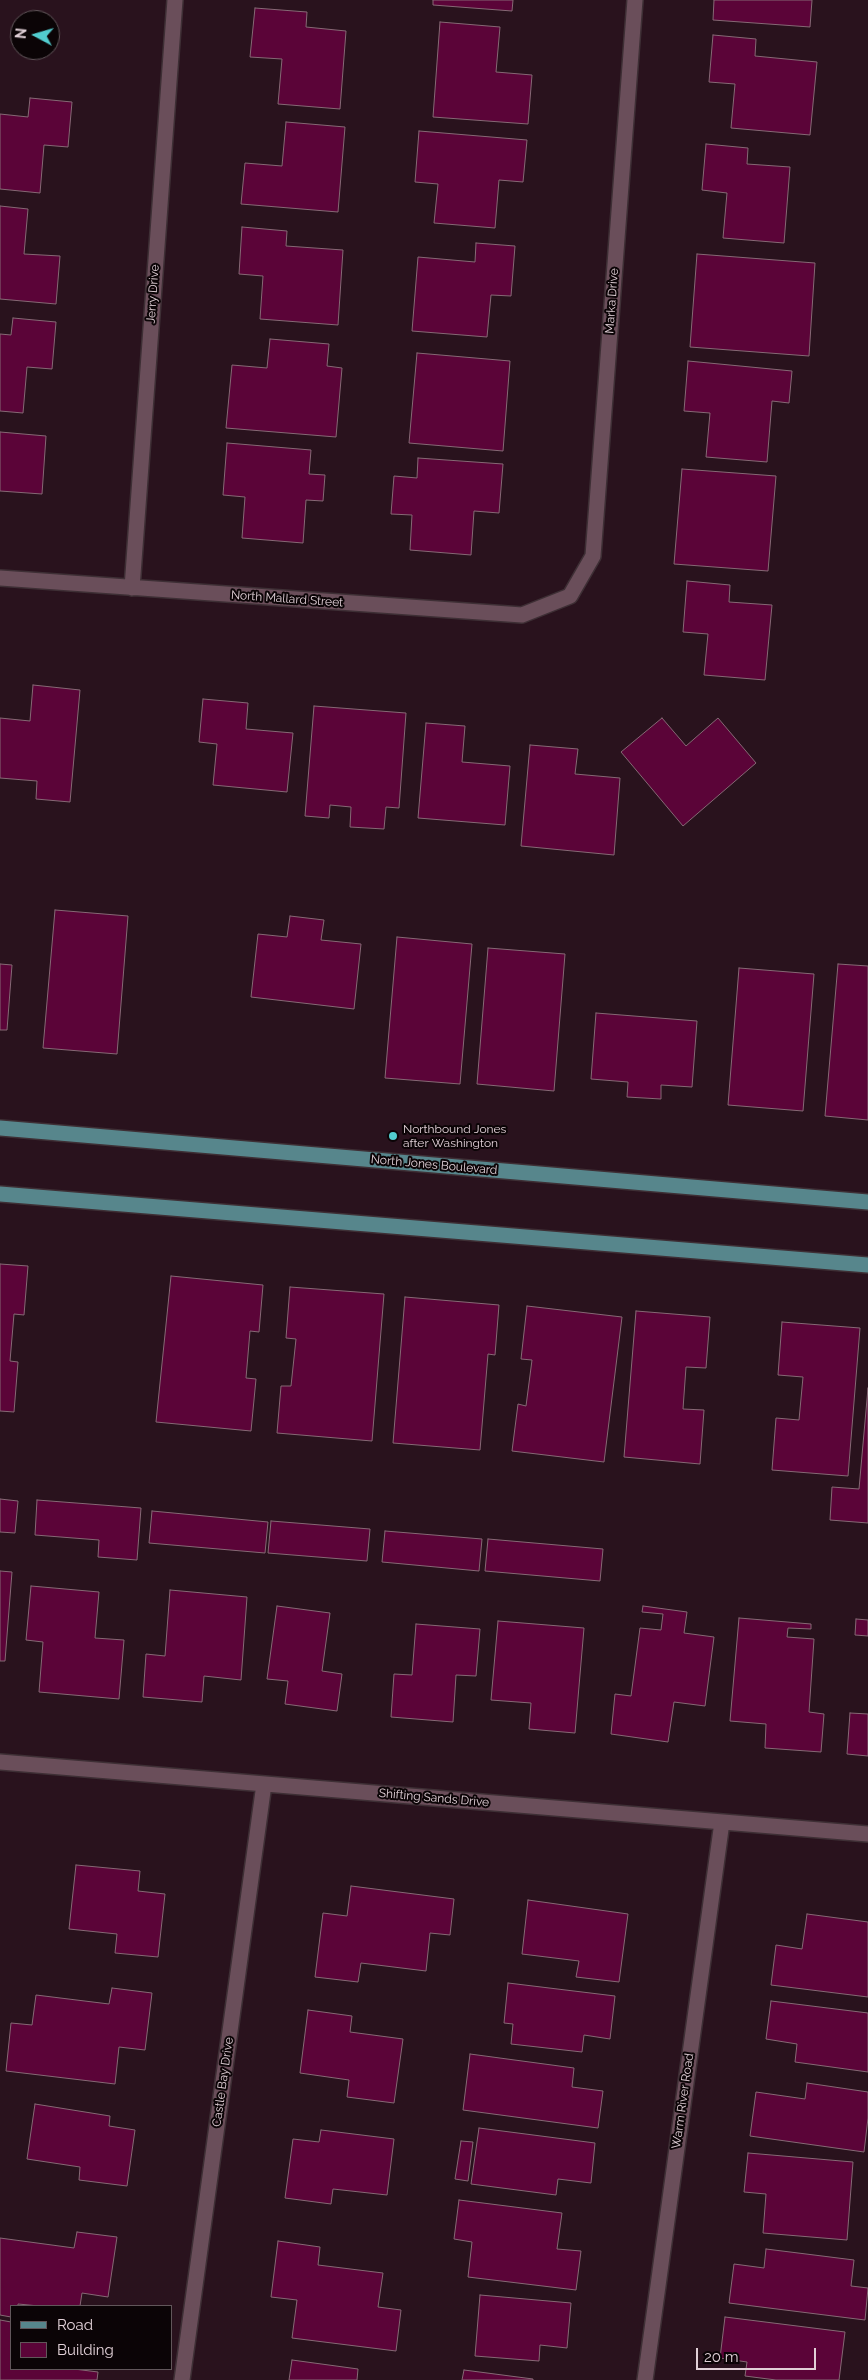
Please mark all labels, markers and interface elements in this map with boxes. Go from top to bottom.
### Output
north arrow [10,10,60,60]
text: N [13,27,30,40]
street label: Jerry Drive [144,264,162,324]
street label: Marka Drive [603,268,621,334]
street label: North Mallard Street [230,588,344,610]
place label: Northbound Jones after Washington [403,1122,506,1150]
marker: Northbound Jones after Washington [387,1130,399,1142]
street label: North Jones Boulevard [370,1152,498,1178]
street label: Shifting Sands Drive [378,1786,490,1810]
street label: Castle Bay Drive [210,2036,236,2128]
street label: Warm River Road [669,2052,697,2150]
legend [10,2305,172,2370]
text: Road [57,2316,93,2334]
scale bar [698,2338,818,2370]
text: Building [57,2341,114,2359]
text: 20 m [704,2348,739,2366]

